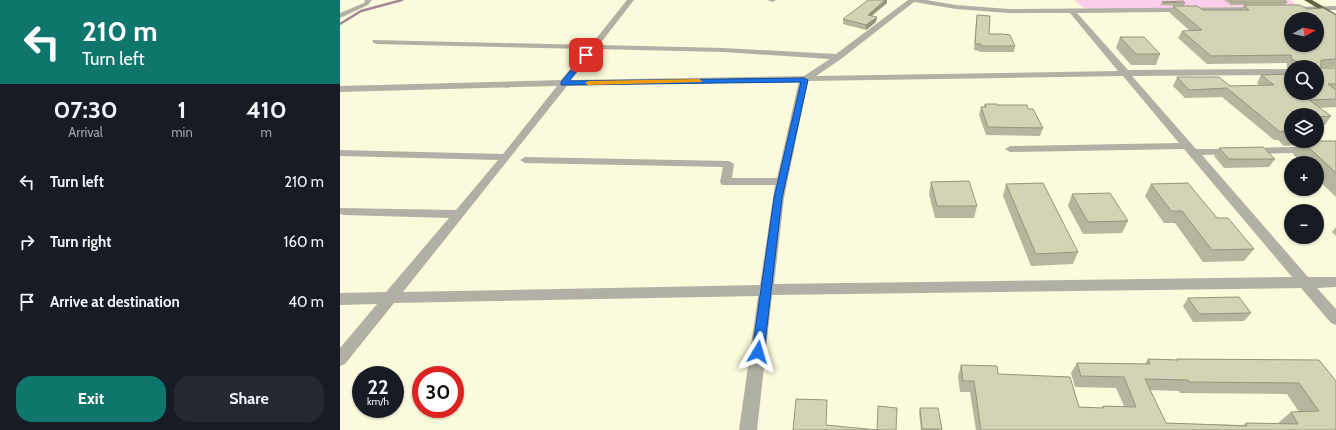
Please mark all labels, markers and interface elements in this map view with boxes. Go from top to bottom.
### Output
north arrow [1284,12,1324,52]
map controls [1284,12,1324,244]
text: 210 m [82,14,158,48]
icon: left [16,16,68,68]
pin [569,38,603,72]
icon: arrive [575,44,597,66]
text: Turn left [82,48,145,70]
button: search [1284,60,1324,100]
text: 07:30 [53,95,118,124]
text: 1 [178,95,186,124]
text: 410 [246,95,287,124]
button: layers [1284,108,1324,148]
text: Arrival [68,124,103,140]
text: min [171,124,193,140]
text: m [261,124,272,140]
button: + [1284,156,1324,196]
icon: left [16,171,38,193]
text: Turn left [50,173,104,191]
text: 210 m [284,173,324,191]
button: − [1284,204,1324,244]
icon: right [16,231,38,253]
text: Turn right [50,233,111,251]
text: 160 m [284,233,324,251]
icon: arrive [16,291,38,313]
text: Arrive at destination [50,293,180,311]
text: 40 m [288,293,324,311]
position arrow [737,331,779,373]
speed limit sign: 30 [412,366,464,418]
text: 22 [367,375,389,399]
button: Exit [16,376,166,422]
button: Share [174,376,324,422]
text: km/h [367,395,389,408]

